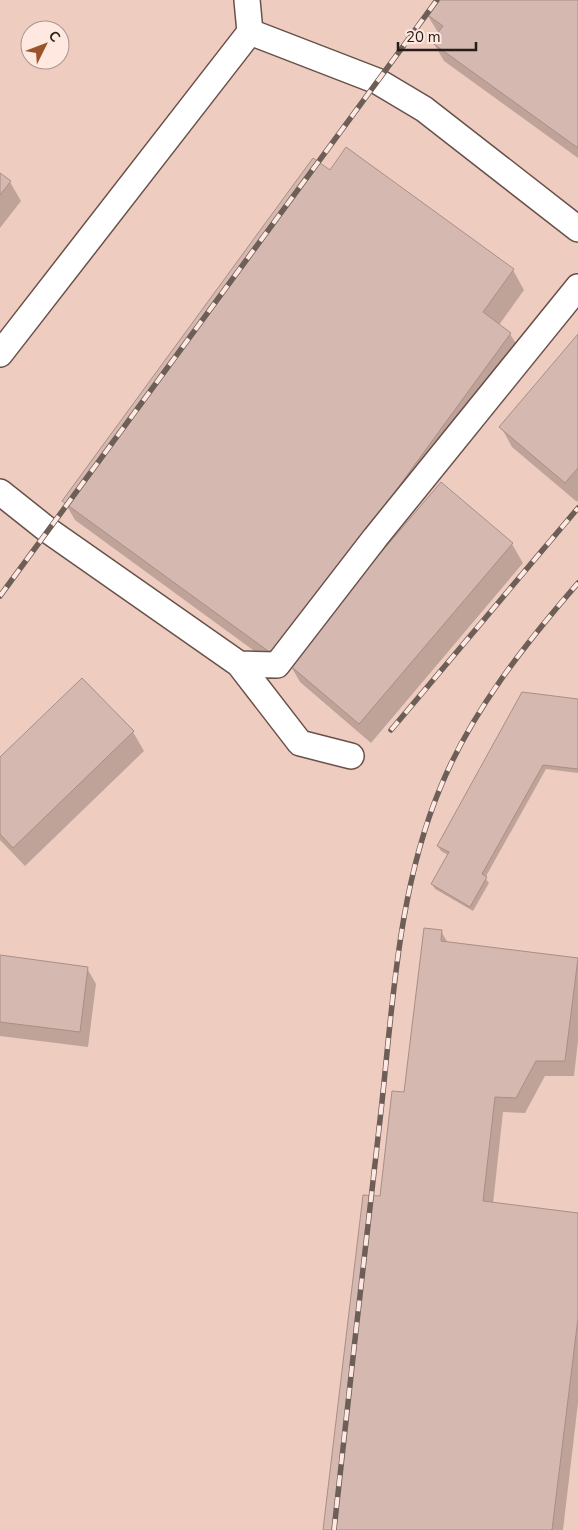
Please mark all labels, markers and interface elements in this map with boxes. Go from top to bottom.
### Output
north arrow [20,20,70,70]
scale bar [398,20,476,52]
text: С [44,27,65,47]
text: 20 m [406,27,441,47]

